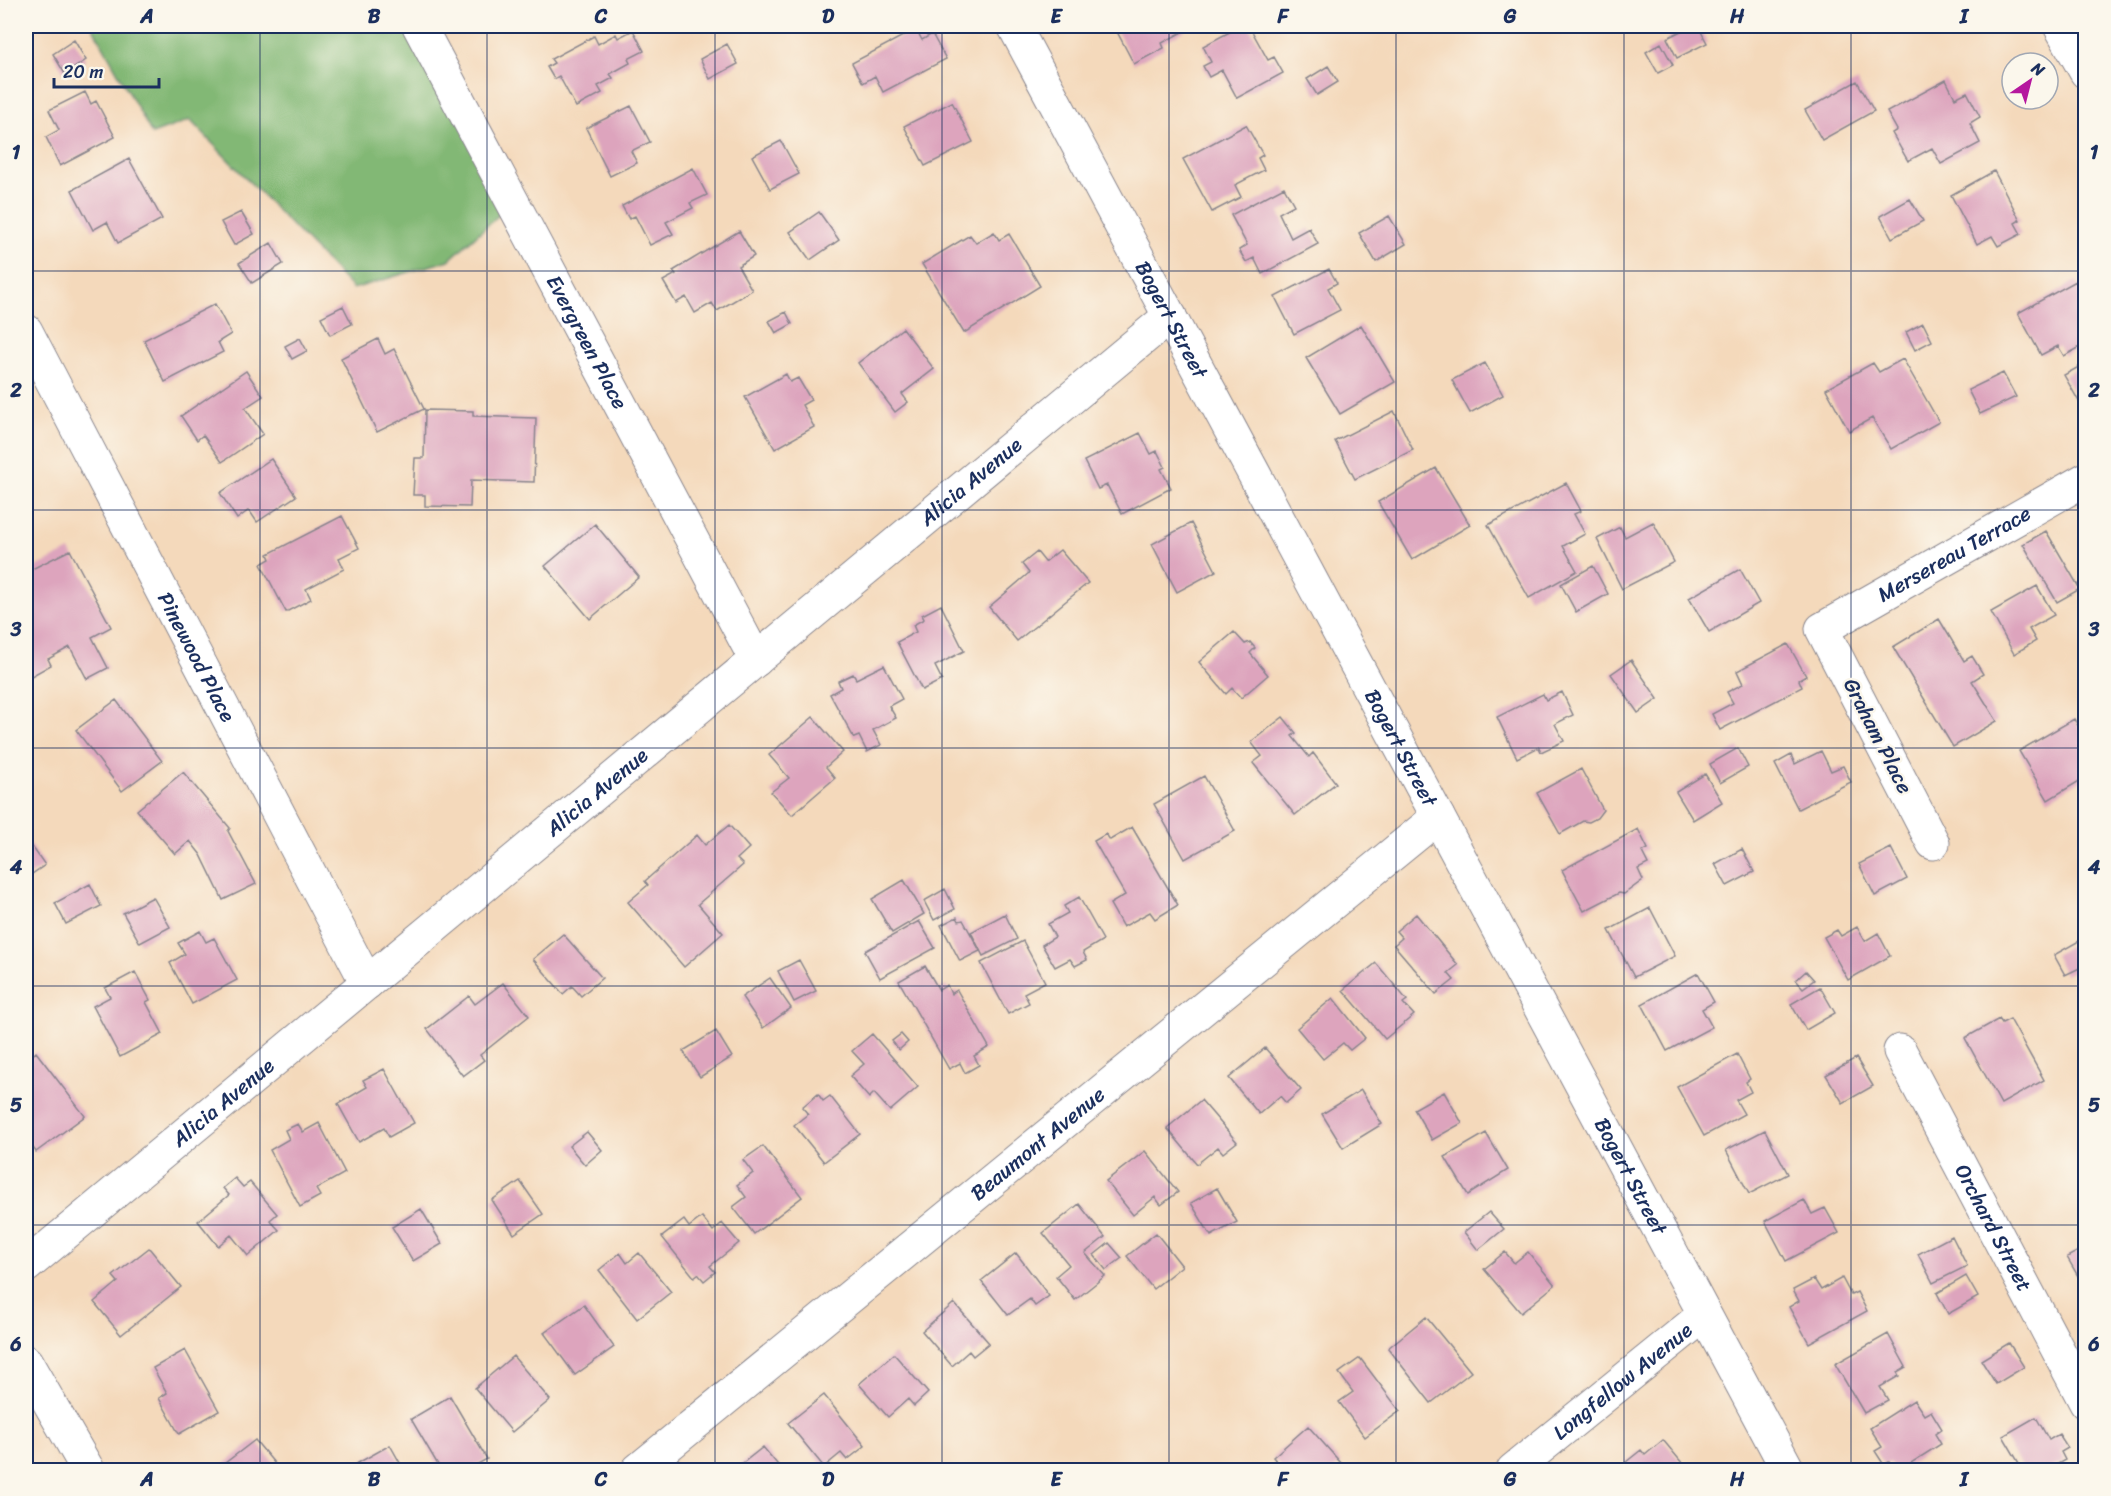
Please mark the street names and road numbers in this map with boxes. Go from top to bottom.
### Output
street label: Bogert Street [1124,254,1219,387]
street label: Evergreen Place [535,268,639,417]
street label: Alicia Avenue [910,427,1031,537]
street label: Mersereau Terrace [1870,495,2038,613]
street label: Pinewood Place [147,585,246,729]
street label: Graham Place [1832,671,1924,801]
street label: Bogert Street [1354,682,1449,815]
street label: Alicia Avenue [536,737,657,847]
street label: Alicia Avenue [162,1048,283,1158]
street label: Beaumont Avenue [962,1076,1114,1211]
street label: Bogert Street [1583,1110,1678,1243]
street label: Orchard Street [1944,1157,2043,1299]
street label: Longfellow Avenue [1544,1312,1701,1450]

